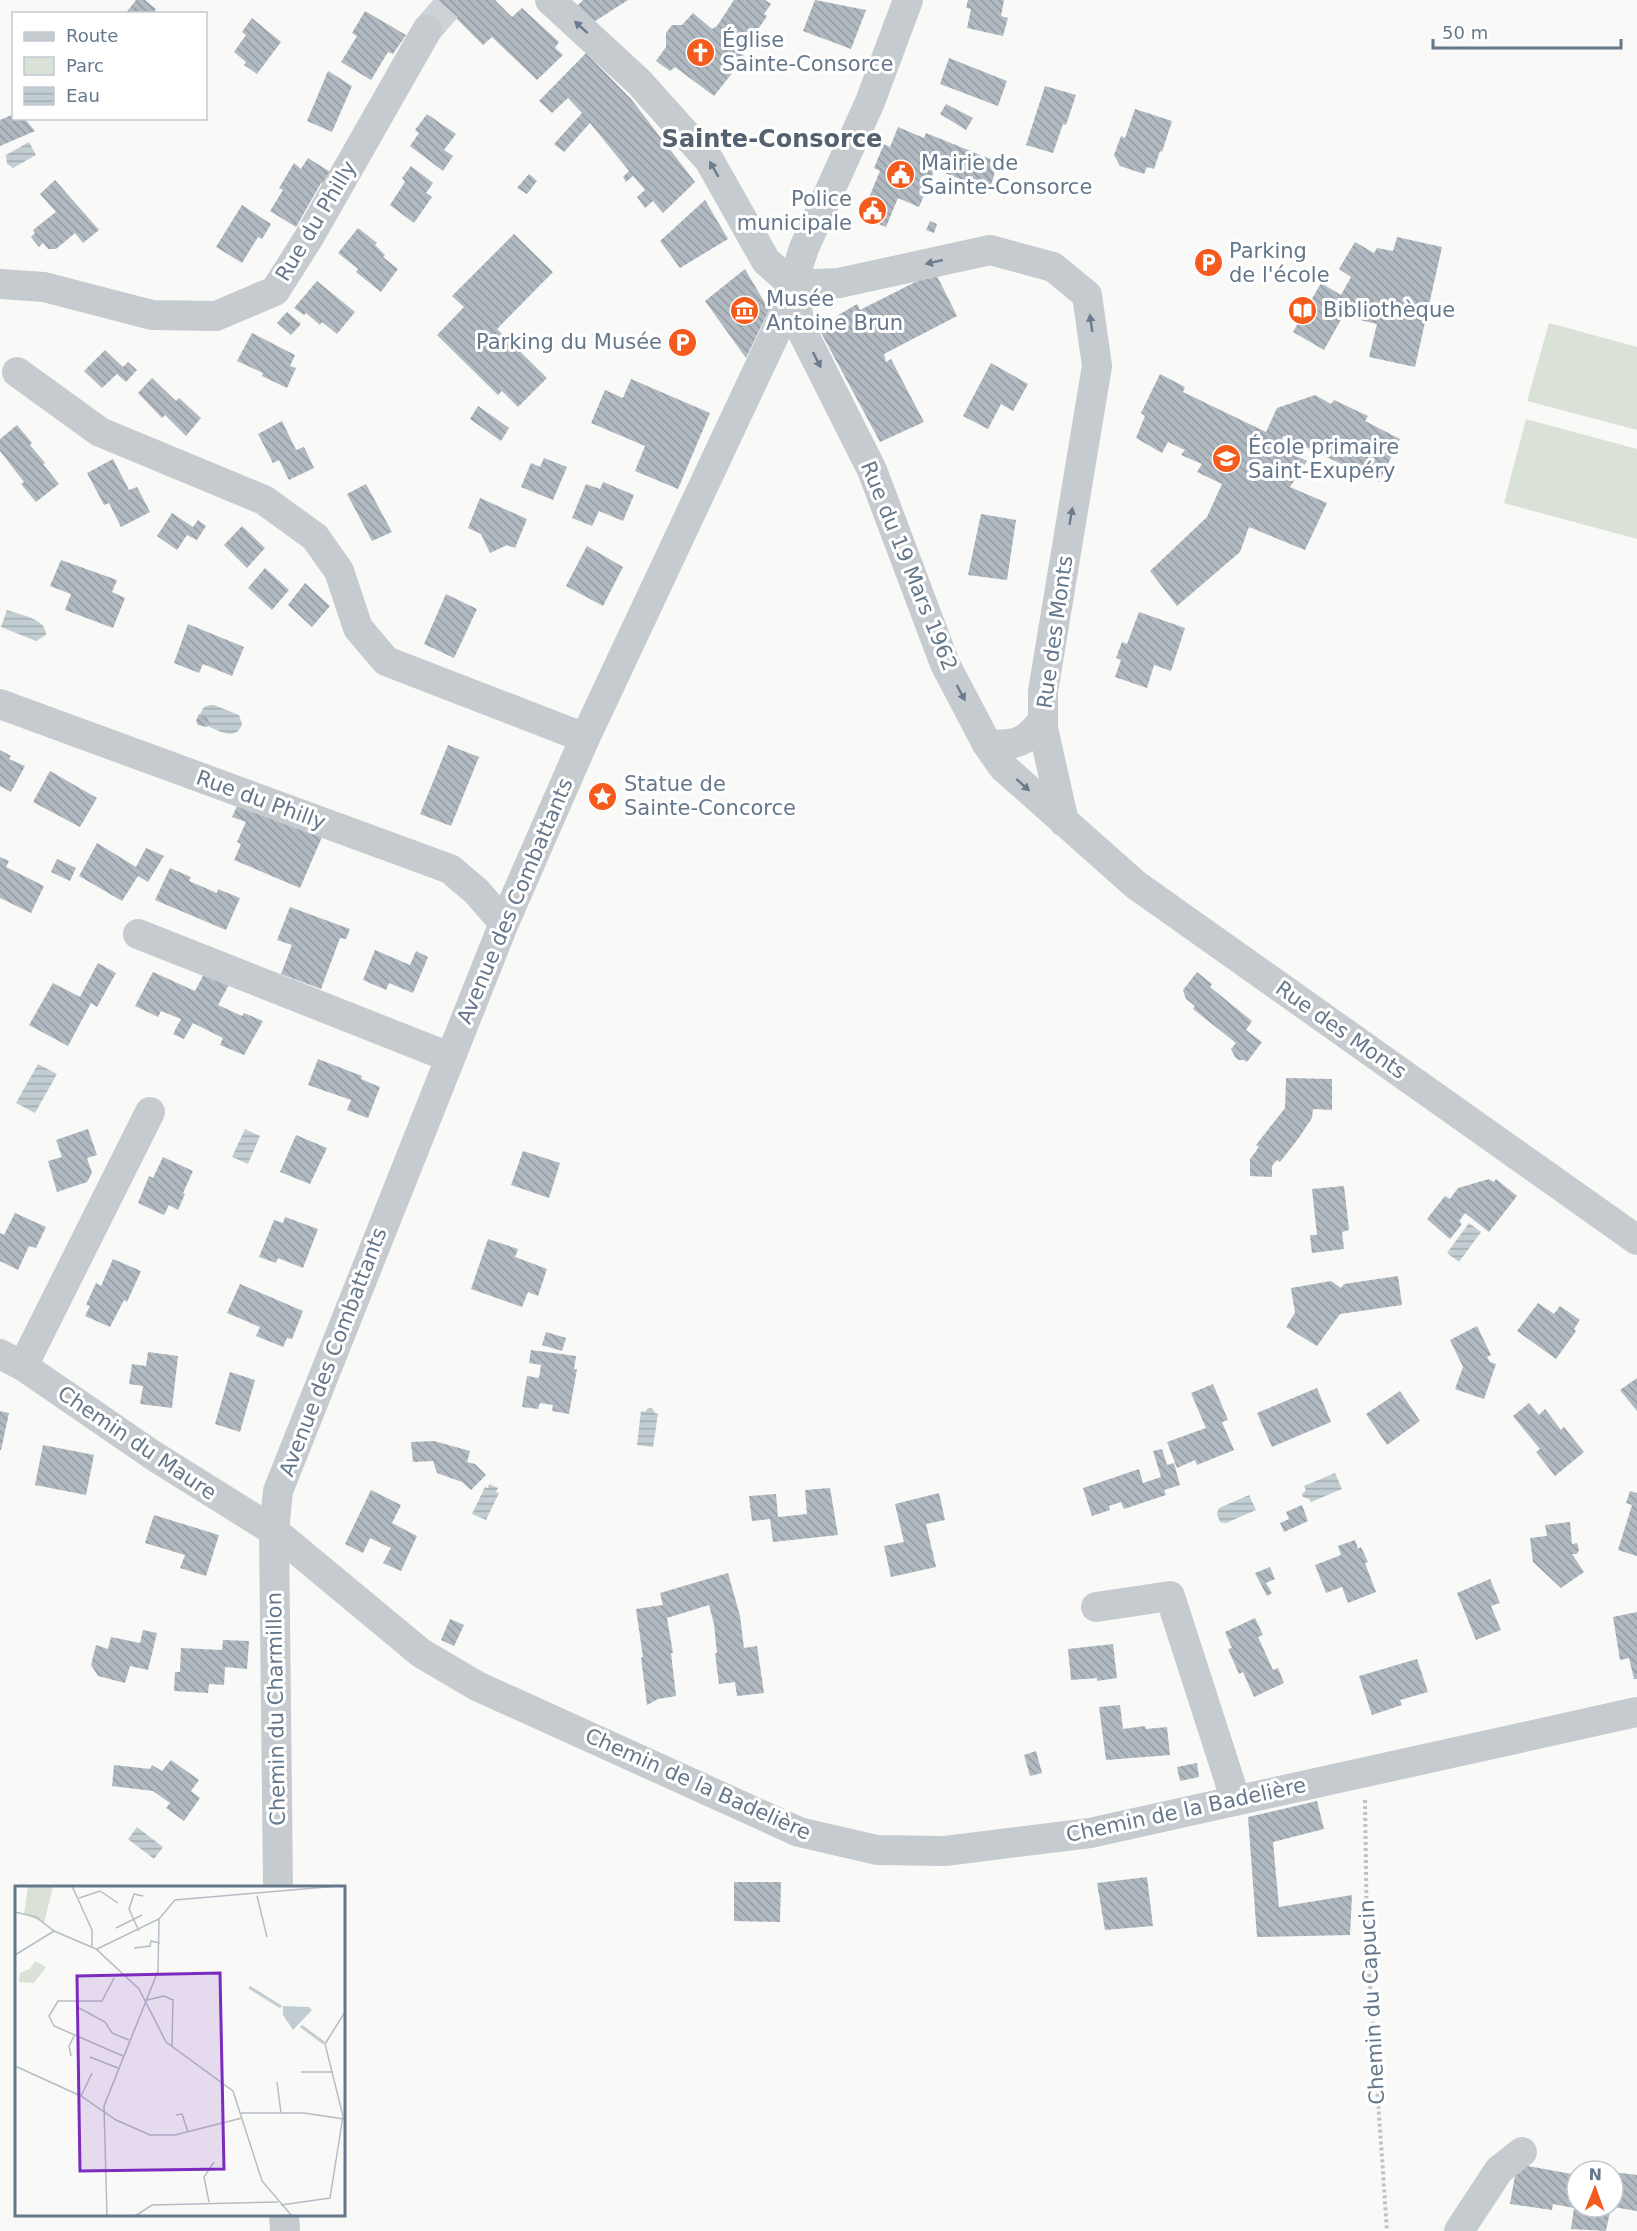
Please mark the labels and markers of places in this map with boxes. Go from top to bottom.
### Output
place label: Église Sainte-Consorce [722,27,893,76]
church icon: Église Sainte-Consorce [685,36,717,68]
place label: Mairie de Sainte-Consorce [921,151,1092,199]
public building icon: Mairie de Sainte-Consorce [884,159,916,191]
place label: Police municipale [737,187,852,235]
public building icon: Police municipale [857,195,889,227]
place label: Parking de l'école [1229,239,1330,287]
parking icon: Parking de l'école [1192,247,1224,279]
place label: Musée Antoine Brun [766,287,903,335]
library icon: Bibliothèque [1286,294,1318,326]
museum icon: Musée Antoine Brun [729,295,761,327]
place label: Bibliothèque [1323,298,1455,322]
parking icon: Parking du Musée [667,326,699,358]
place label: Parking du Musée [476,330,662,354]
place label: École primaire Saint-Exupéry [1248,434,1399,483]
school or university icon: École primaire Saint-Exupéry [1211,443,1243,475]
place label: Statue de Sainte-Concorce [624,772,796,820]
place icon: Statue de Sainte-Concorce [587,780,619,812]

